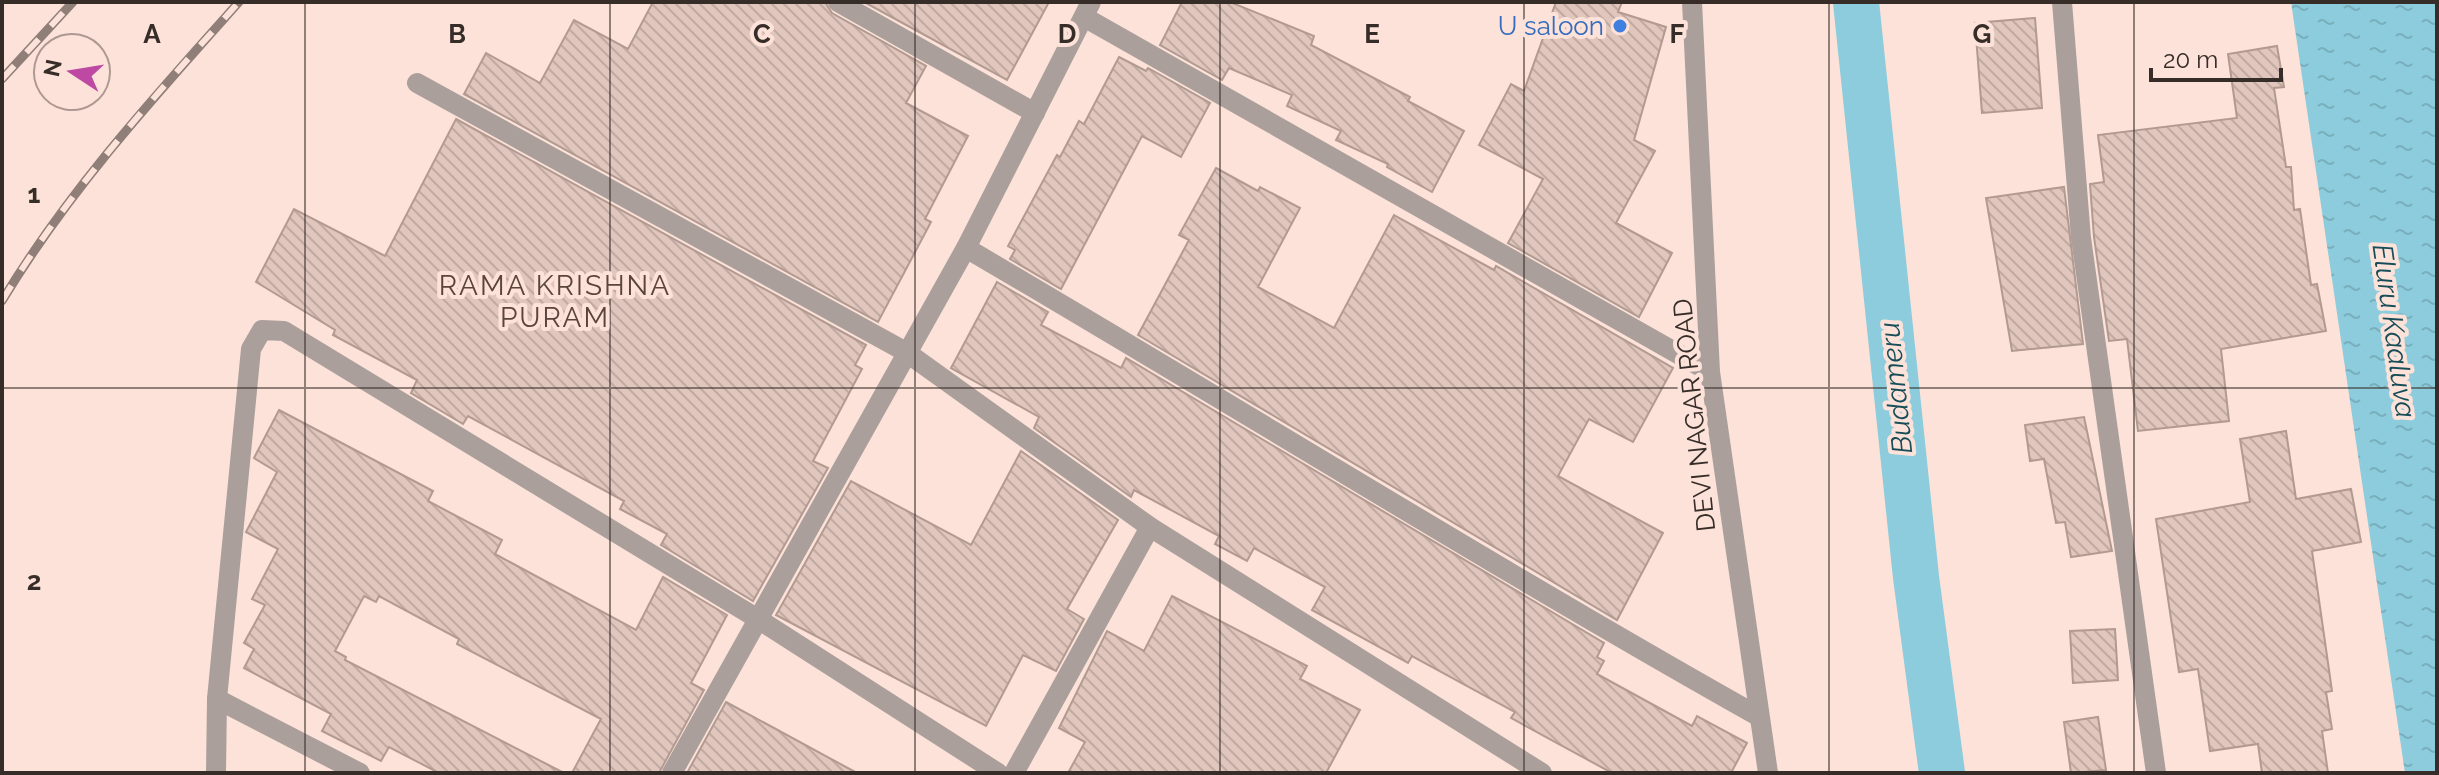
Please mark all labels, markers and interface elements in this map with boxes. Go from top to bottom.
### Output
place label: U saloon [1498,11,1604,41]
marker: U saloon [1611,17,1629,35]
text: A [143,19,161,49]
text: B [448,19,466,49]
text: C [753,19,771,49]
text: D [1058,19,1076,49]
text: E [1364,19,1380,49]
text: F [1670,19,1685,49]
text: G [1973,19,1991,49]
north arrow [32,32,112,112]
scale bar [2151,32,2281,82]
text: 20 m [2163,45,2218,74]
text: N [38,57,67,79]
text: 1 [28,179,41,209]
water label: Eluru Kaaluva [2365,242,2423,420]
district label: RAMA KRISHNA PURAM [439,269,671,334]
street label: DEVI NAGAR ROAD [1667,297,1721,533]
water label: Budameru [1873,320,1919,456]
text: 2 [27,566,41,596]

